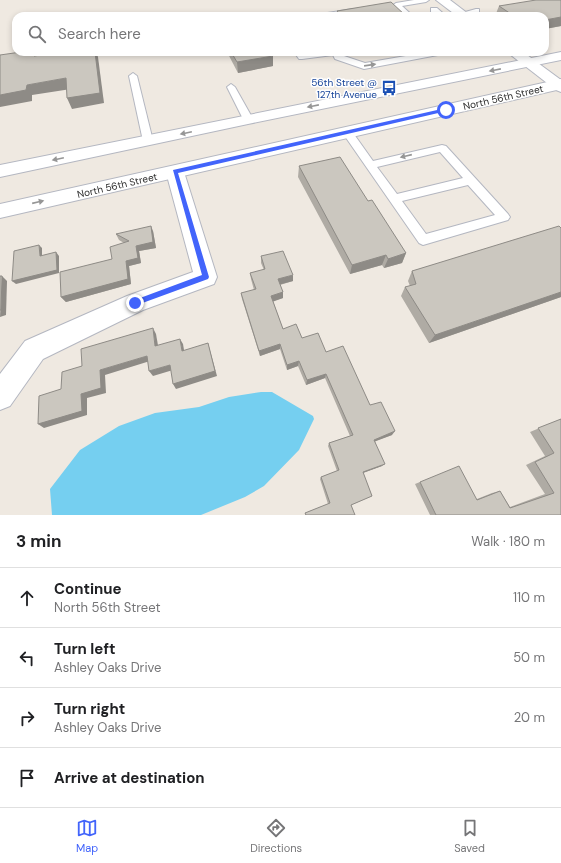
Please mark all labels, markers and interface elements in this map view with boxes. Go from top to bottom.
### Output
search box [12,12,549,56]
icon: search [26,23,48,45]
text: Search here [58,24,141,44]
one-way arrow [363,62,376,68]
one-way arrow [489,67,501,73]
place label: 56th Street @ 127th Avenue [311,76,377,101]
bus stop icon: 56th Street @ 127th Avenue [380,79,398,97]
street label: North 56th Street [462,82,545,113]
route start [437,101,455,119]
one-way arrow [307,104,319,110]
one-way arrow [180,130,192,136]
one-way arrow [400,154,412,160]
one-way arrow [52,157,65,163]
street label: North 56th Street [76,170,159,201]
one-way arrow [32,199,44,205]
route end [126,294,144,312]
text: 3 min [16,530,61,552]
text: Walk · 180 m [471,533,545,550]
text: Continue [54,579,122,599]
icon: ahead [16,587,38,609]
text: 110 m [513,589,545,606]
text: North 56th Street [54,599,161,616]
text: Turn left [54,639,115,659]
icon: left [16,647,38,669]
text: 50 m [513,649,545,666]
text: Ashley Oaks Drive [54,659,161,676]
text: Turn right [54,699,125,719]
icon: right [16,707,38,729]
text: 20 m [514,709,545,726]
text: Ashley Oaks Drive [54,719,161,736]
icon: arrive [16,767,38,789]
text: Arrive at destination [54,768,205,788]
tab: Map [76,817,98,855]
tab: Directions [250,817,302,855]
tab: Saved [454,817,485,855]

